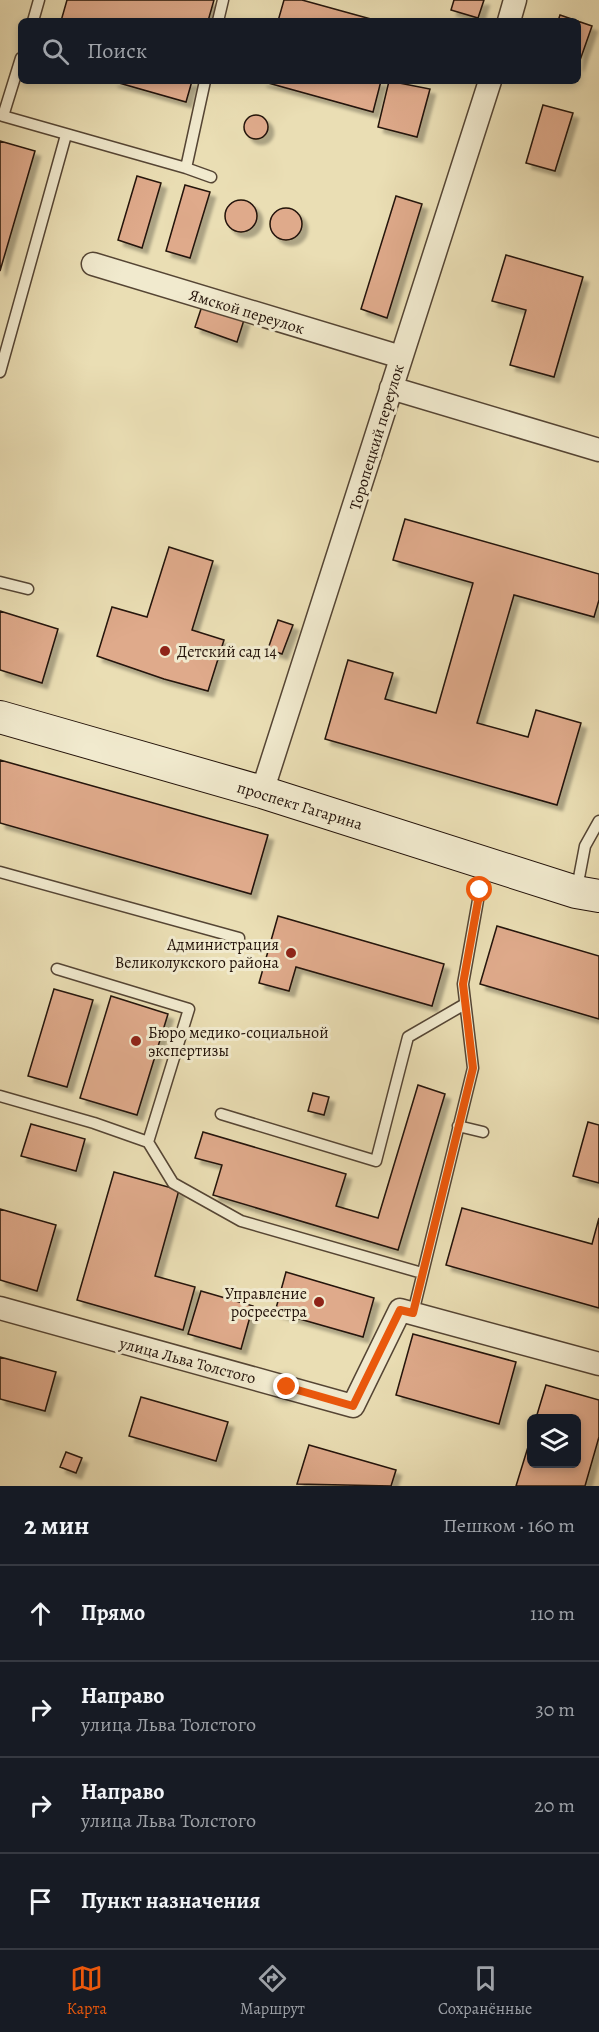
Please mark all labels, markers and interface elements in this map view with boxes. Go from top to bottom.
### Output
search box [18,18,581,84]
icon: search [39,35,72,68]
text: Поиск [87,36,147,66]
street label: Ямской переулок [186,284,307,340]
street label: Торопецкий переулок [344,362,410,513]
place label: Детский сад 14 [177,641,277,663]
marker: Детский сад 14 [158,644,172,658]
street label: проспект Гагарина [234,776,366,836]
route start [466,876,492,902]
place label: Администрация Великолукского района [115,934,280,974]
marker: Администрация Великолукского района [284,946,298,960]
place label: Бюро медико-социальной экспертизы [148,1022,329,1062]
marker: Бюро медико-социальной экспертизы [129,1034,143,1048]
place label: Управление росреестра [225,1283,308,1323]
marker: Управление росреестра [312,1295,326,1309]
street label: улица Льва Толстого [116,1332,258,1390]
route end [273,1373,299,1399]
map controls [527,1414,581,1468]
button: layers [527,1414,581,1468]
text: 2 мин [24,1508,89,1543]
text: Пешком · 160 m [443,1512,575,1539]
icon: ahead [24,1597,57,1630]
text: Прямо [81,1598,145,1628]
text: 110 m [530,1600,575,1627]
text: Направо [81,1681,164,1711]
icon: right [24,1693,57,1726]
text: 30 m [535,1696,575,1723]
text: улица Льва Толстого [81,1711,256,1738]
text: Направо [81,1777,164,1807]
icon: right [24,1789,57,1822]
text: 20 m [534,1792,575,1819]
text: улица Льва Толстого [81,1807,256,1834]
icon: arrive [24,1885,57,1918]
text: Пункт назначения [81,1886,260,1916]
tab: Карта [67,1962,107,2020]
tab: Маршрут [240,1962,305,2020]
tab: Сохранённые [438,1962,532,2020]

